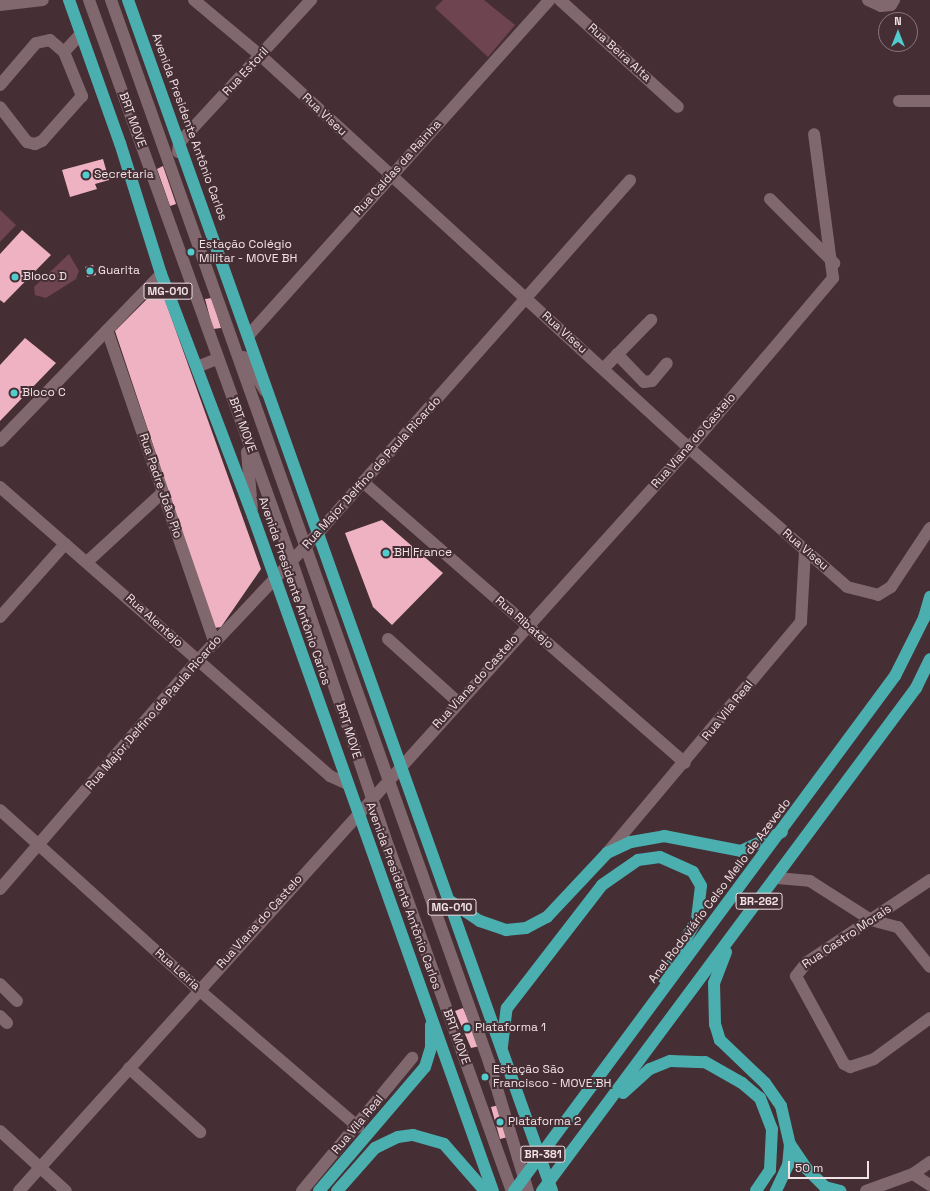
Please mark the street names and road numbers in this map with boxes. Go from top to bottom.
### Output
street label: Rua Beira Alta [584,21,654,85]
street label: Avenida Presidente Antônio Carlos [148,31,230,223]
street label: Rua Estoril [220,45,272,99]
street label: BRT MOVE [115,90,149,150]
street label: Rua Viseu [299,91,349,139]
street label: Rua Caldas da Rainha [351,117,445,219]
road number: MG-010 [143,282,193,300]
street label: Rua Viseu [538,309,590,357]
street label: Rua Viana do Castelo [649,391,739,491]
street label: Rua Major Delfino de Paula Ricardo [300,394,444,552]
street label: BRT MOVE [225,395,259,455]
street label: Rua Padre João Pio [135,432,185,540]
street label: Avenida Presidente Antônio Carlos [255,495,333,687]
street label: Rua Viseu [779,526,831,574]
street label: Rua Alentejo [122,591,186,651]
street label: Rua Ribatejo [492,594,556,652]
street label: Rua Viana do Castelo [430,632,522,732]
street label: Rua Major Delfino de Paula Ricardo [83,633,225,793]
street label: Rua Vila Real [700,678,756,744]
street label: BRT MOVE [332,701,364,761]
street label: Anel Rodoviário Celso Mello de Azevedo [646,796,794,986]
street label: Avenida Presidente Antônio Carlos [362,800,444,992]
street label: Rua Viana do Castelo [214,872,306,972]
road number: BR-262 [735,892,783,910]
road number: MG-010 [427,898,477,916]
street label: Rua Castro Morais [800,902,894,972]
street label: Rua Leiria [151,946,203,994]
street label: BRT MOVE [439,1007,473,1067]
street label: Rua Vila Real [329,1093,387,1157]
road number: BR-381 [520,1145,566,1163]

